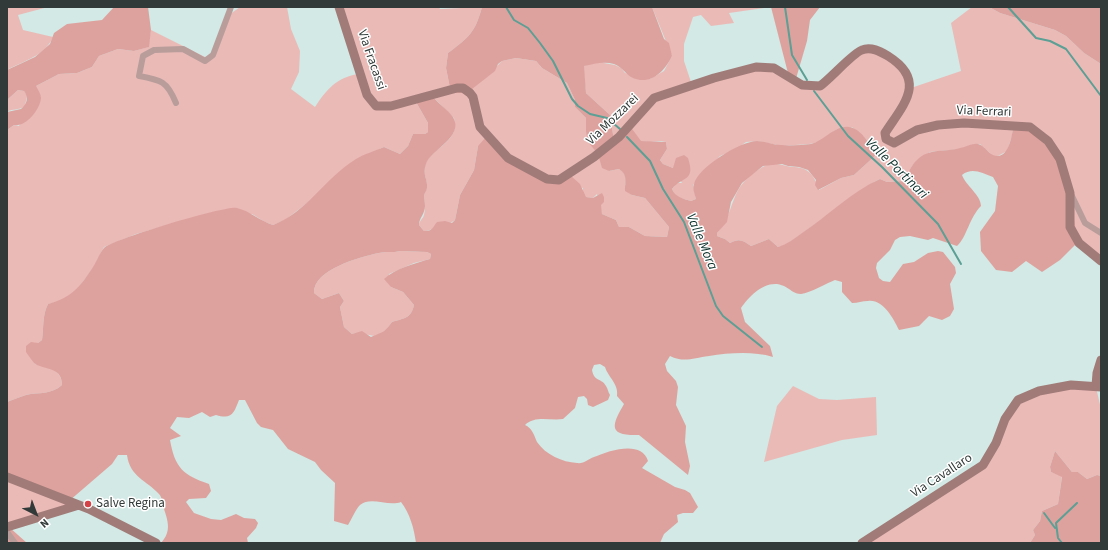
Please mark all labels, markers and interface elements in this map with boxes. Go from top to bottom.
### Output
street label: Via Fracassi [353,28,389,92]
street label: Via Mozzarei [584,91,642,149]
street label: Via Ferrari [956,103,1012,121]
water label: Valle Portinari [861,135,931,203]
water label: Valle Mora [682,211,720,273]
street label: Via Cavallaro [908,450,976,502]
north arrow [16,494,56,534]
place label: Salve Regina [96,496,165,512]
marker: Salve Regina [83,499,93,509]
text: N [37,515,52,531]

